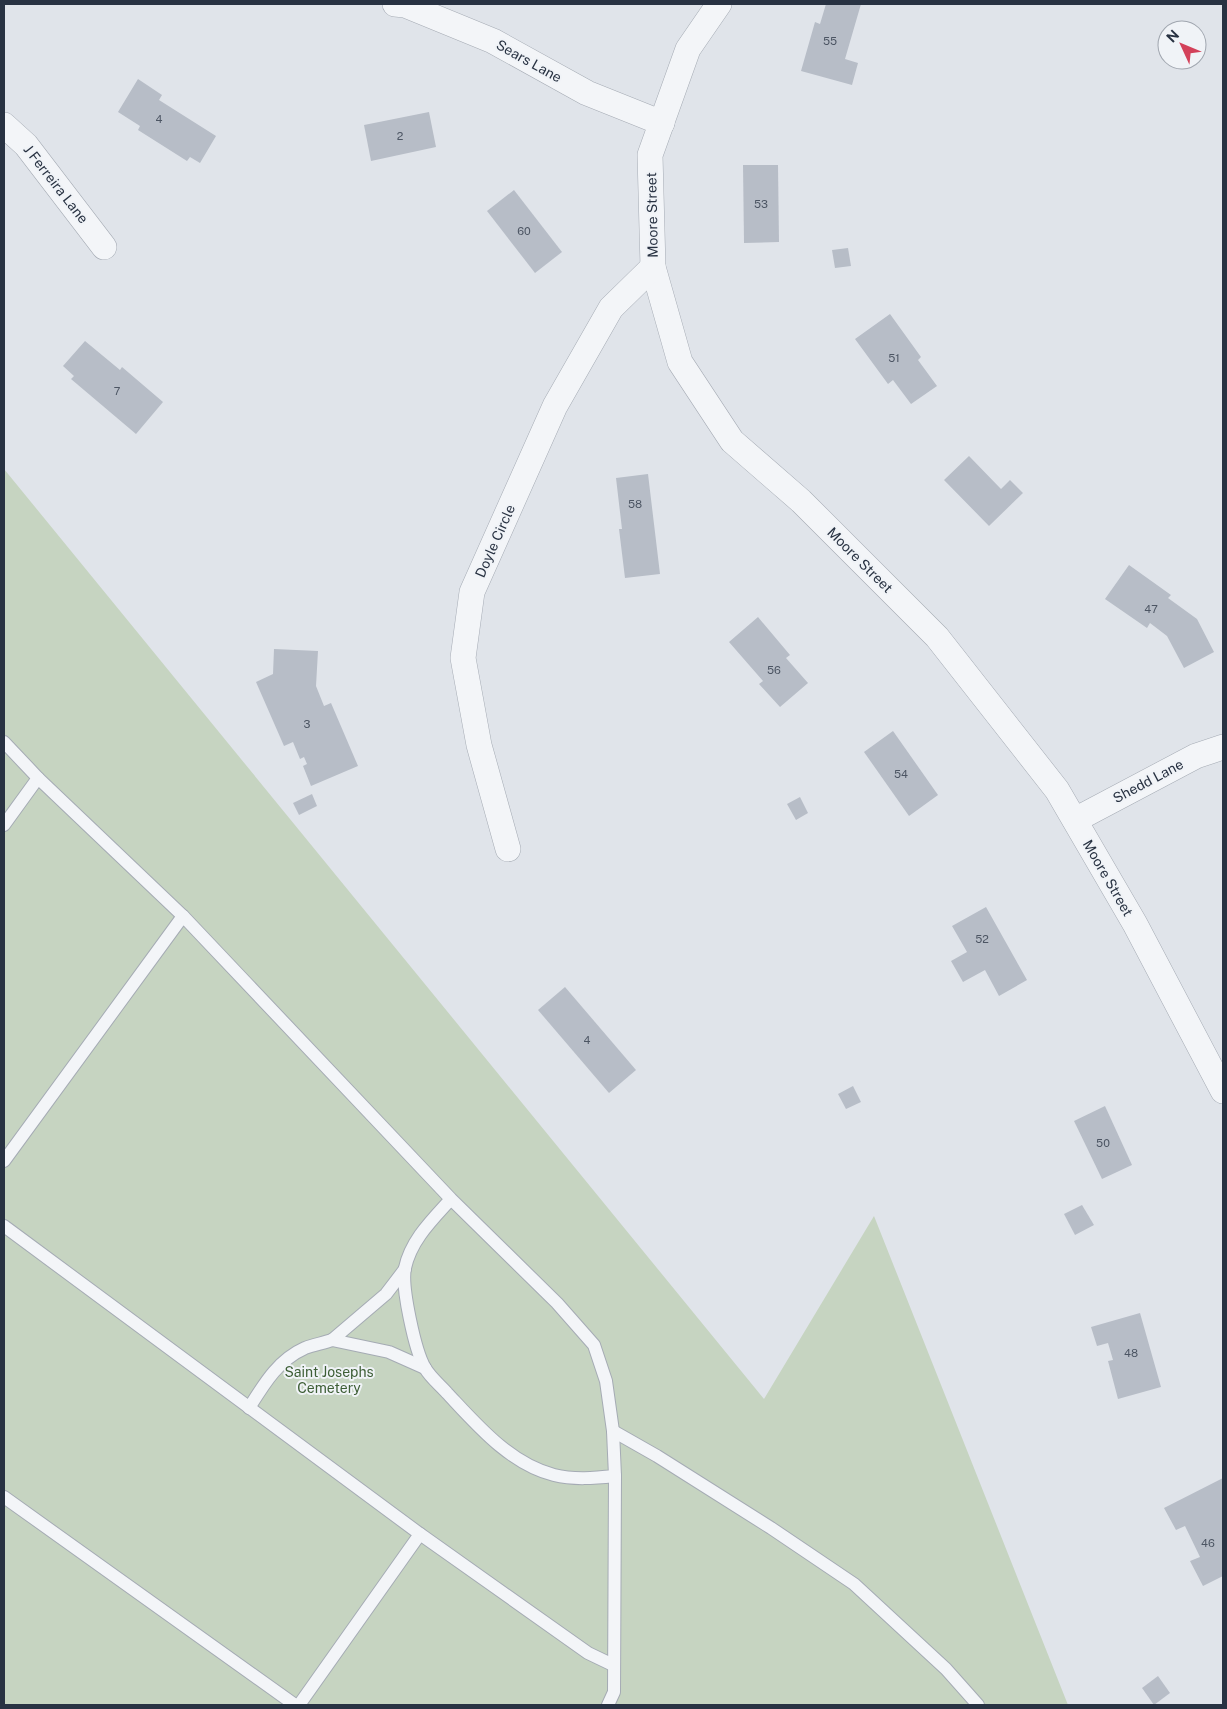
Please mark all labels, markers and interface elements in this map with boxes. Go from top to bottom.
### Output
north arrow [1157,20,1207,70]
text: N [1163,26,1182,45]
house number: 55 [823,35,837,47]
street label: Sears Lane [493,36,565,86]
house number: 4 [156,113,163,125]
house number: 2 [397,130,404,142]
street label: J Ferreira Lane [20,142,92,226]
street label: Moore Street [643,172,661,258]
house number: 53 [754,198,768,210]
house number: 60 [517,225,531,237]
house number: 51 [888,352,900,364]
house number: 7 [114,385,121,397]
house number: 58 [628,498,642,510]
street label: Doyle Circle [472,502,518,580]
street label: Moore Street [824,524,896,596]
house number: 47 [1144,603,1158,615]
house number: 56 [767,664,781,676]
house number: 3 [304,718,311,730]
street label: Shedd Lane [1110,756,1186,806]
house number: 54 [894,768,908,780]
street label: Moore Street [1080,837,1136,919]
house number: 52 [975,933,989,945]
house number: 4 [584,1034,591,1046]
house number: 50 [1096,1137,1110,1149]
house number: 48 [1124,1347,1138,1359]
park label: Saint Josephs Cemetery [284,1364,374,1396]
house number: 46 [1201,1537,1215,1549]

